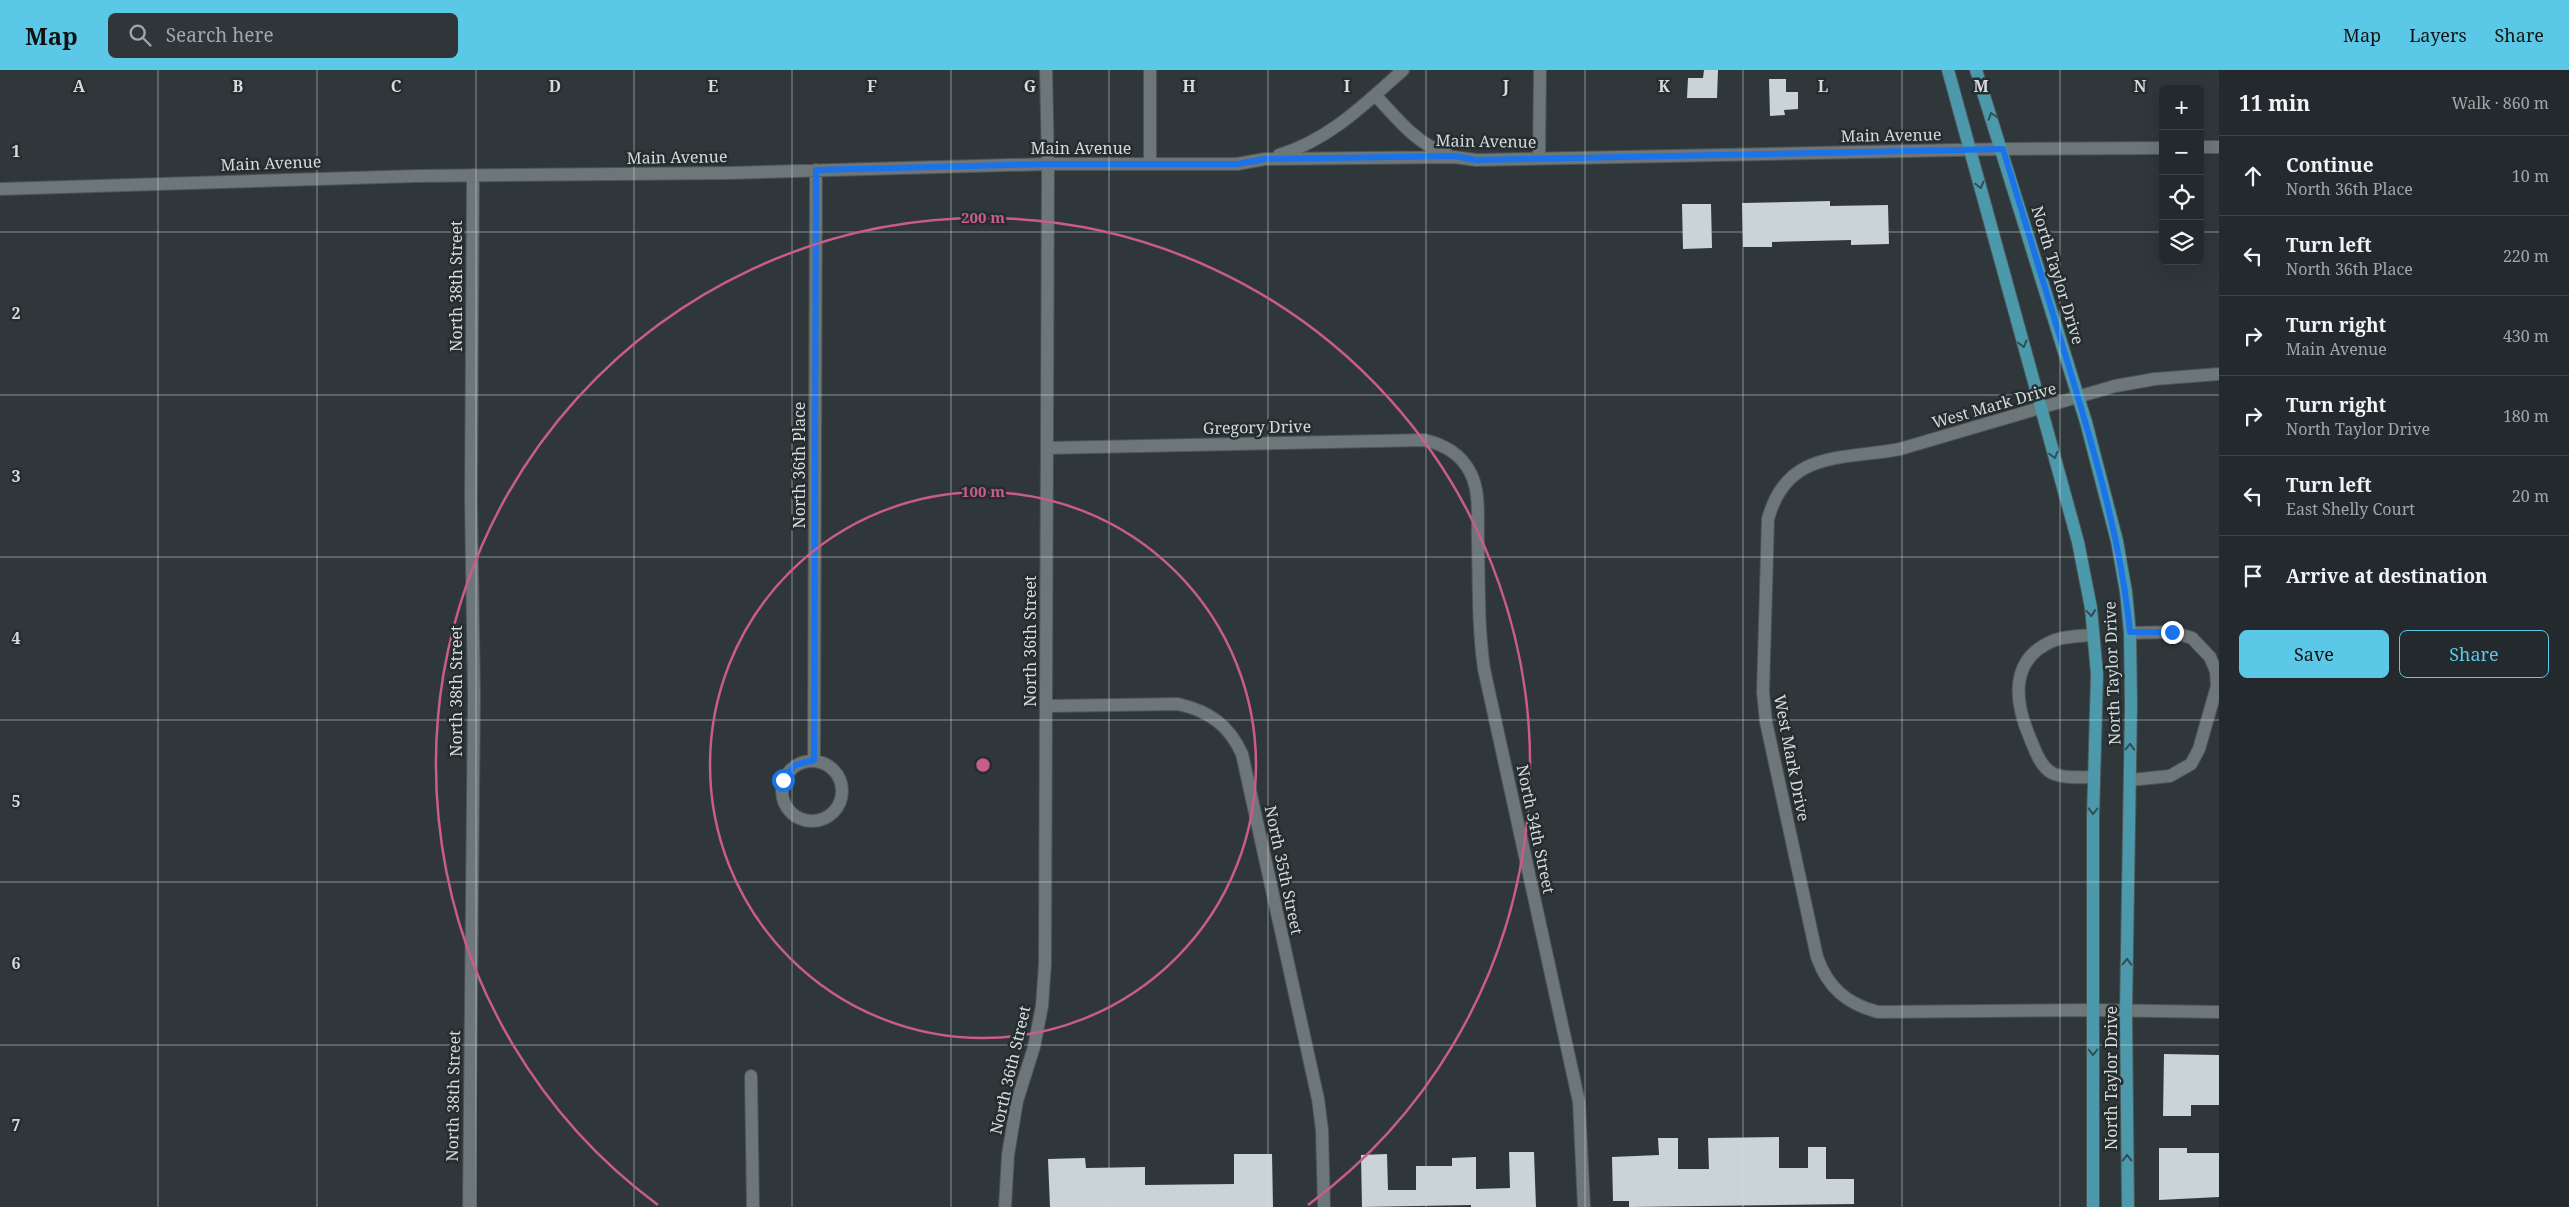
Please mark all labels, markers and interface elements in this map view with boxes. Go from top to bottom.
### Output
search box [108,13,458,58]
text: Map [25,19,78,52]
icon: search [126,21,154,49]
text: Search here [166,22,274,48]
text: Map [2343,23,2381,47]
text: Layers [2409,23,2467,47]
text: Share [2495,23,2544,47]
text: A [73,75,86,97]
text: B [233,75,244,97]
text: C [391,75,402,97]
text: D [549,75,561,97]
text: E [708,75,718,97]
text: F [867,75,877,97]
text: G [1024,75,1036,97]
text: H [1182,75,1196,97]
text: I [1344,75,1350,97]
text: J [1502,75,1510,97]
text: K [1658,75,1670,97]
text: L [1818,75,1828,97]
text: M [1973,75,1989,97]
text: N [2134,75,2147,97]
map controls [2159,85,2204,265]
button: + [2159,85,2204,130]
text: 11 min [2239,89,2310,117]
text: Walk · 860 m [2452,92,2549,114]
one-way arrow [1988,112,1998,121]
street label: Main Avenue [1840,123,1942,147]
street label: Main Avenue [1435,129,1537,153]
button: − [2159,130,2204,175]
street label: Main Avenue [1031,137,1131,159]
text: 1 [11,140,21,162]
street label: Main Avenue [626,145,728,169]
street label: Main Avenue [220,150,322,176]
text: Continue [2286,152,2374,178]
icon: ahead [2239,162,2267,190]
text: 10 m [2512,165,2549,187]
button: locate [2159,175,2204,220]
text: North 36th Place [2286,178,2413,200]
one-way arrow [1974,180,1984,188]
street label: North Taylor Drive [2026,203,2090,347]
text: 200 m [961,207,1005,227]
street label: North 38th Street [445,220,467,352]
button: layers [2159,220,2204,265]
text: Turn left [2286,232,2372,258]
icon: left [2239,242,2267,270]
text: 220 m [2503,245,2549,267]
text: North 36th Place [2286,258,2413,280]
text: 2 [11,302,21,324]
text: Turn right [2286,312,2386,338]
icon: right [2239,322,2267,350]
text: 430 m [2503,325,2549,347]
text: Main Avenue [2286,338,2387,360]
one-way arrow [2018,340,2028,348]
street label: West Mark Drive [1929,377,2059,433]
text: Turn right [2286,392,2386,418]
street label: North 36th Place [788,402,810,528]
icon: right [2239,402,2267,430]
text: 180 m [2503,405,2549,427]
street label: Gregory Drive [1203,415,1311,439]
text: North Taylor Drive [2286,418,2430,440]
one-way arrow [2048,451,2059,460]
text: 3 [11,465,21,487]
text: Turn left [2286,472,2372,498]
text: 100 m [961,481,1005,501]
icon: left [2239,482,2267,510]
text: 20 m [2512,485,2549,507]
text: East Shelly Court [2286,498,2415,520]
icon: arrive [2239,562,2267,590]
text: Arrive at destination [2286,563,2488,589]
street label: North 36th Street [1019,575,1041,707]
street label: North Taylor Drive [2098,601,2126,745]
one-way arrow [2085,610,2096,618]
route end [2161,621,2184,644]
street label: North 38th Street [445,625,467,757]
text: 4 [11,627,21,649]
button: Save [2239,630,2389,678]
button: Share [2399,630,2549,678]
street label: West Mark Drive [1769,693,1815,823]
one-way arrow [2125,743,2135,751]
centre of rings [974,756,992,774]
street label: North 34th Street [1512,762,1560,896]
route start [772,769,795,792]
text: 5 [11,790,21,812]
street label: North 35th Street [1260,803,1308,937]
one-way arrow [2088,807,2098,815]
text: 6 [11,952,21,974]
one-way arrow [2122,958,2132,966]
street label: North 36th Street [985,1003,1036,1136]
street label: North Taylor Drive [2100,1006,2122,1150]
street label: North 38th Street [441,1030,465,1162]
one-way arrow [2088,1049,2098,1057]
text: 7 [11,1114,21,1136]
one-way arrow [2122,1154,2133,1162]

